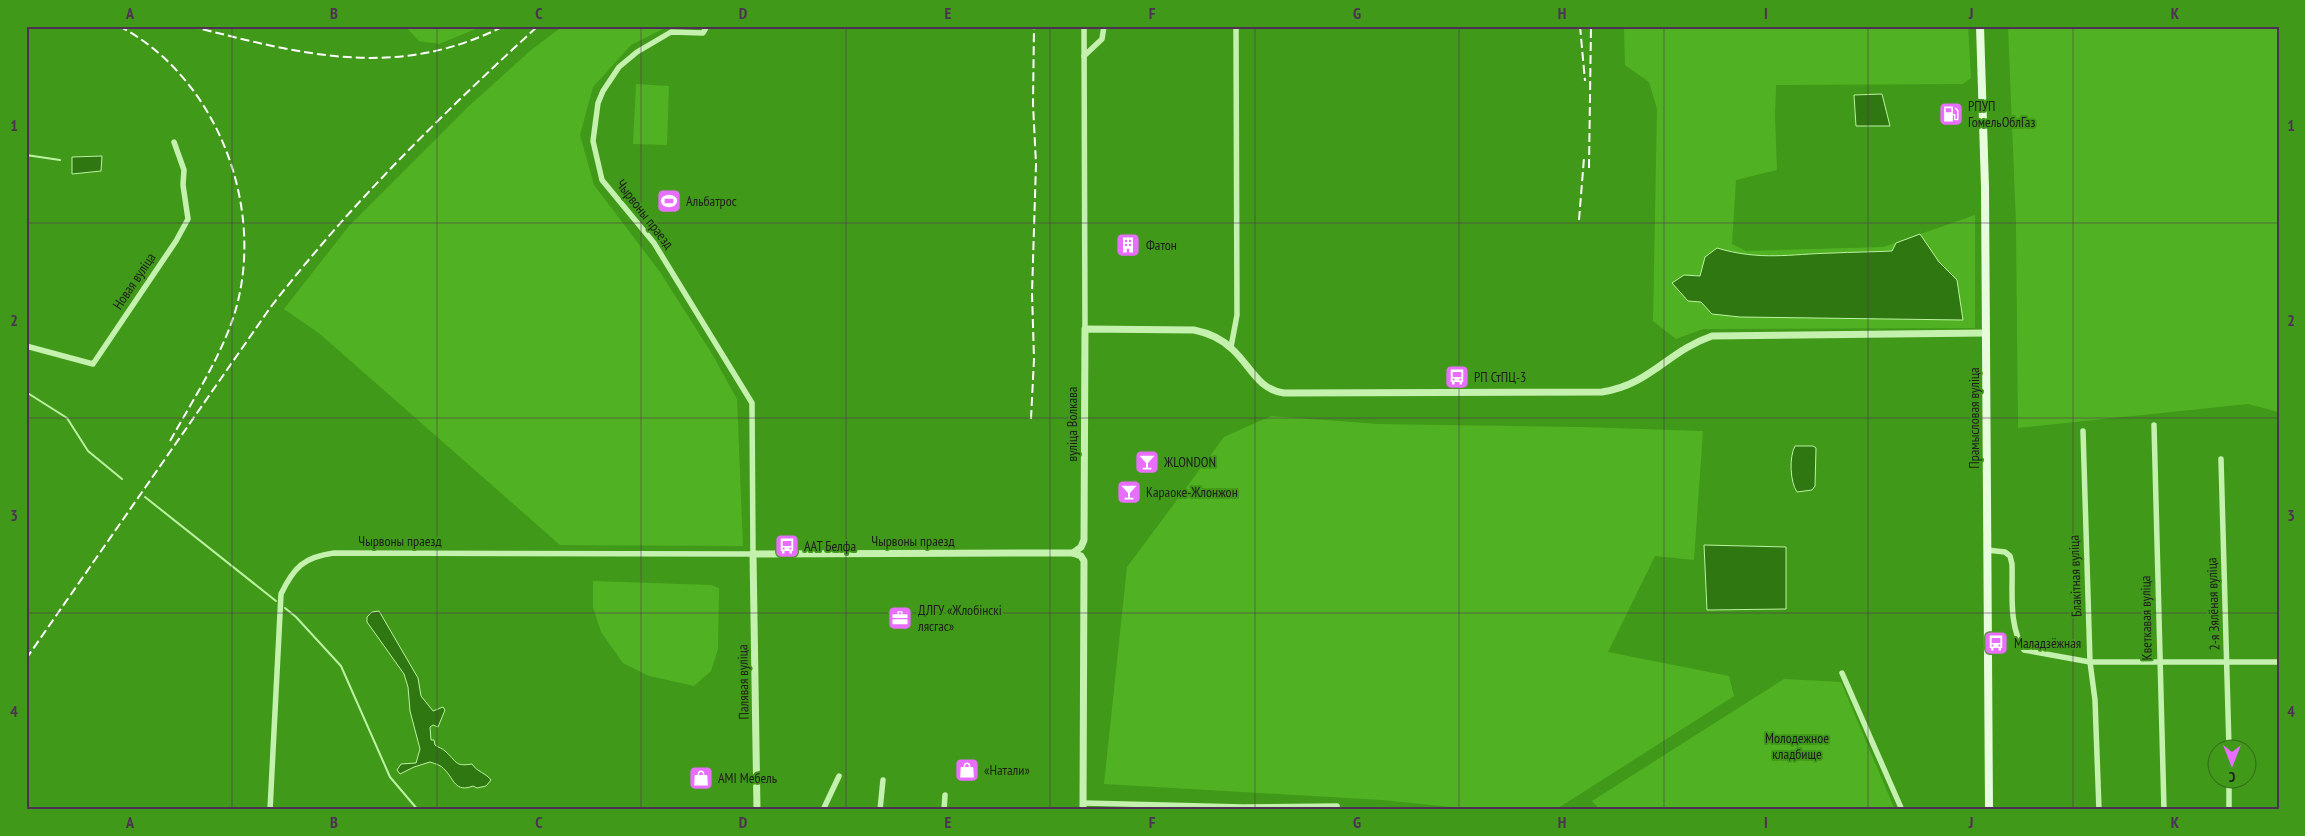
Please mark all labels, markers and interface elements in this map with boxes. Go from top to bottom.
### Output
text: A [125,3,135,23]
text: B [330,3,338,23]
text: C [535,3,543,23]
text: D [739,3,748,23]
text: E [945,3,952,23]
text: F [1149,3,1156,23]
text: G [1353,3,1361,23]
text: H [1558,3,1566,23]
text: I [1764,3,1768,23]
text: J [1968,3,1973,23]
text: K [2171,3,2180,23]
place label: РПУП ГомельОблГаз [1968,97,2035,131]
fuel station icon: РПУП ГомельОблГаз [1938,101,1964,127]
text: 1 [10,115,18,135]
text: 1 [2287,115,2295,135]
street label: Чырвоны праезд [612,176,678,252]
sports icon: Альбатрос [656,188,682,214]
place label: Альбатрос [686,192,737,210]
building icon: Фатон [1115,232,1141,258]
place label: Фатон [1146,236,1177,254]
street label: Новая вуліца [109,249,159,313]
text: 2 [10,310,18,330]
text: 2 [2287,310,2295,330]
bus stop icon: РП СтПЦ-3 [1444,364,1470,390]
street label: Прамысловая вуліца [1965,367,1983,469]
place label: РП СтПЦ-3 [1474,368,1526,386]
street label: вуліца Волкава [1063,387,1081,461]
bar icon: ЖLONDON [1134,449,1160,475]
place label: ЖLONDON [1163,453,1216,471]
bar icon: Караоке-Жлонжон [1116,479,1142,505]
place label: Караоке-Жлонжон [1146,483,1238,501]
text: 3 [10,505,18,525]
text: 3 [2287,505,2295,525]
street label: Чырвоны праезд [358,532,442,550]
street label: Чырвоны праезд [871,532,955,550]
bus stop icon: ААТ Белфа [774,533,800,559]
street label: Блакітная вуліца [2065,535,2085,617]
place label: ААТ Белфа [804,537,856,555]
street label: 2-я Зялёная вуліца [2202,557,2224,651]
street label: Кветкавая вуліца [2136,575,2156,661]
place label: ДЛГУ «Жлобінскі лясгас» [917,601,1002,635]
office icon: ДЛГУ «Жлобінскі лясгас» [887,605,913,631]
bus stop icon: Маладзёжная [1983,630,2009,656]
place label: Маладзёжная [2014,634,2081,652]
street label: Палявая вуліца [733,644,753,720]
text: 4 [10,701,18,721]
text: 4 [2287,701,2295,721]
park label: Молодежное кладбище [1765,729,1829,763]
north arrow [2208,738,2258,788]
shop icon: «Натали» [954,757,980,783]
place label: «Натали» [984,761,1030,779]
shop icon: AMI Мебель [688,765,714,791]
text: С [2228,768,2235,786]
place label: AMI Мебель [718,769,777,787]
text: A [125,812,135,832]
text: B [330,812,338,832]
text: C [535,812,543,832]
text: D [739,812,748,832]
text: E [945,812,952,832]
text: F [1149,812,1156,832]
text: G [1353,812,1361,832]
text: H [1558,812,1566,832]
text: I [1764,812,1768,832]
text: J [1968,812,1973,832]
text: K [2171,812,2180,832]

